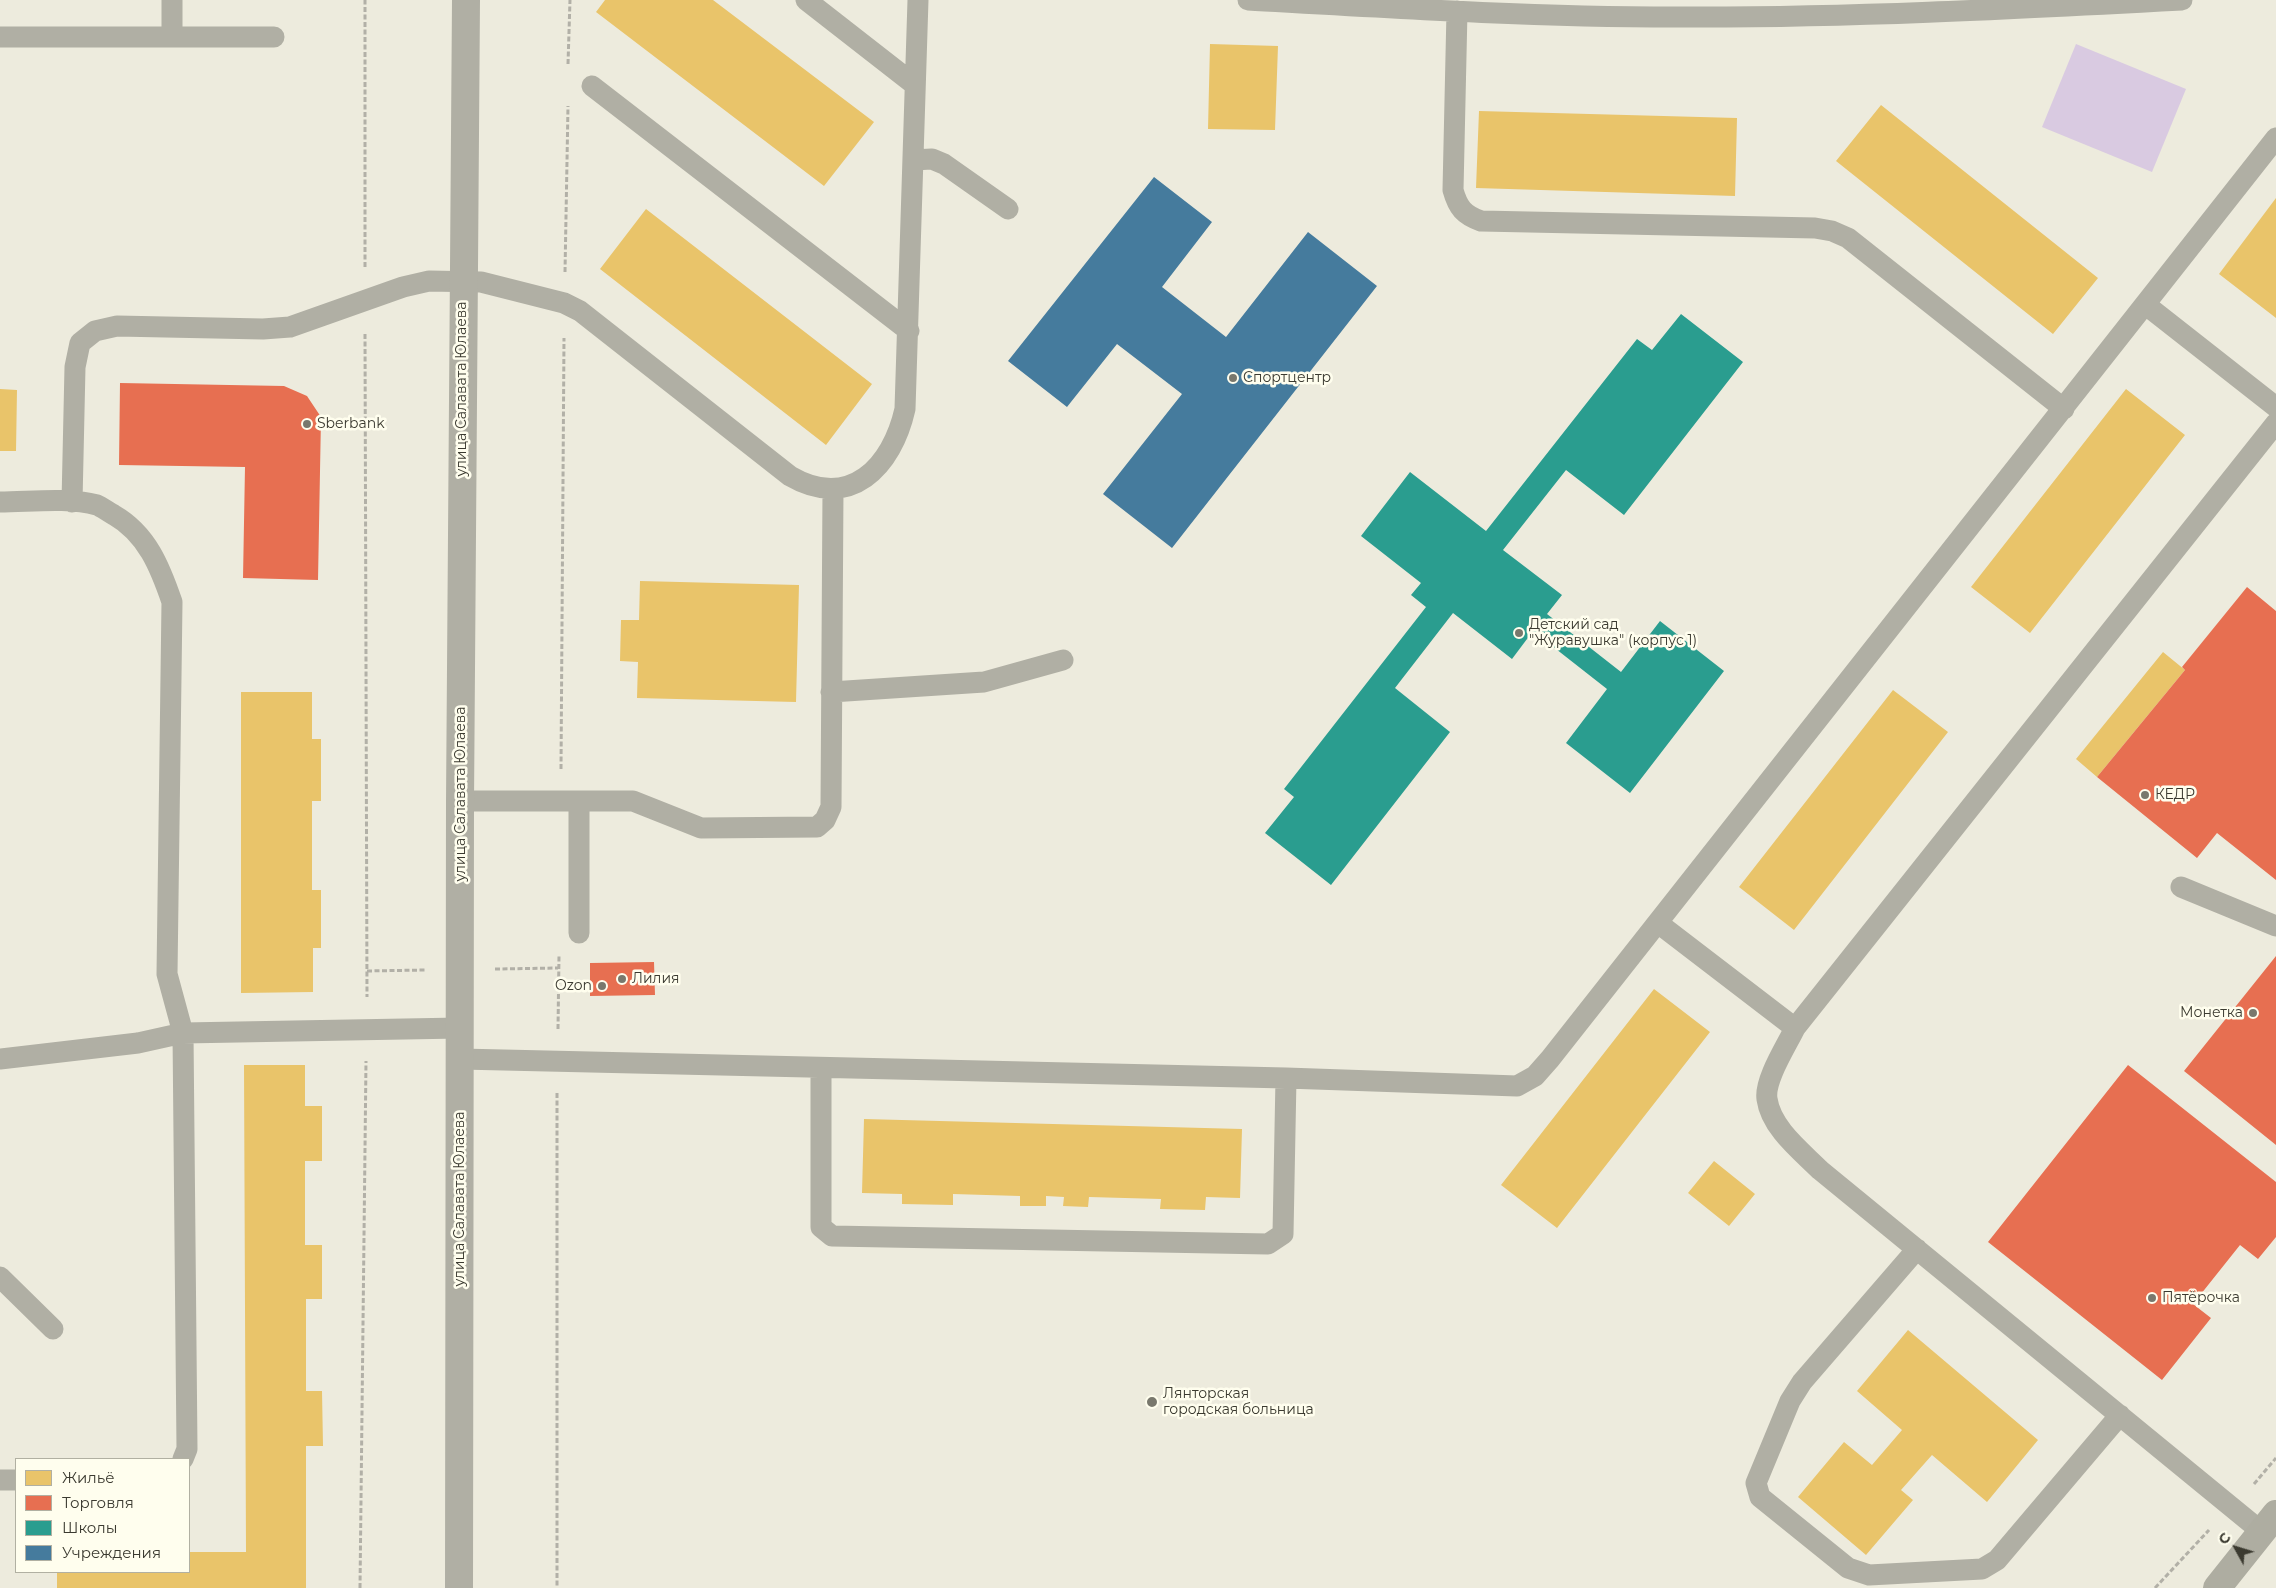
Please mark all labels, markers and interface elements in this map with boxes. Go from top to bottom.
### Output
street label: улица Салавата Юлаева [454,302,470,476]
place label: Спортцентр [1243,370,1331,386]
marker: Спортцентр [1227,372,1239,384]
place label: Sberbank [317,416,385,432]
marker: Sberbank [301,418,313,430]
place label: Детский сад "Журавушка" (корпус 1) [1529,617,1697,650]
marker: Детский сад "Журавушка" (корпус 1) [1513,627,1525,639]
street label: улица Салавата Юлаева [453,707,469,881]
place label: КЕДР [2155,787,2195,803]
marker: КЕДР [2139,789,2151,801]
place label: Лилия [632,971,680,987]
marker: Лилия [616,973,628,985]
place label: Ozon [555,978,592,994]
marker: Ozon [596,980,608,992]
place label: Монетка [2180,1005,2243,1021]
marker: Монетка [2247,1007,2259,1019]
street label: улица Салавата Юлаева [452,1112,468,1286]
place label: Пятёрочка [2162,1290,2240,1306]
marker: Пятёрочка [2146,1292,2158,1304]
place label: Лянторская городская больница [1163,1386,1314,1418]
marker: Лянторская городская больница [1145,1395,1159,1409]
legend [15,1458,190,1573]
text: Жильё [62,1468,115,1487]
text: Торговля [62,1493,134,1512]
text: Школы [62,1518,118,1537]
north arrow [2211,1523,2261,1573]
text: С [2214,1529,2235,1548]
text: Учреждения [62,1543,161,1562]

